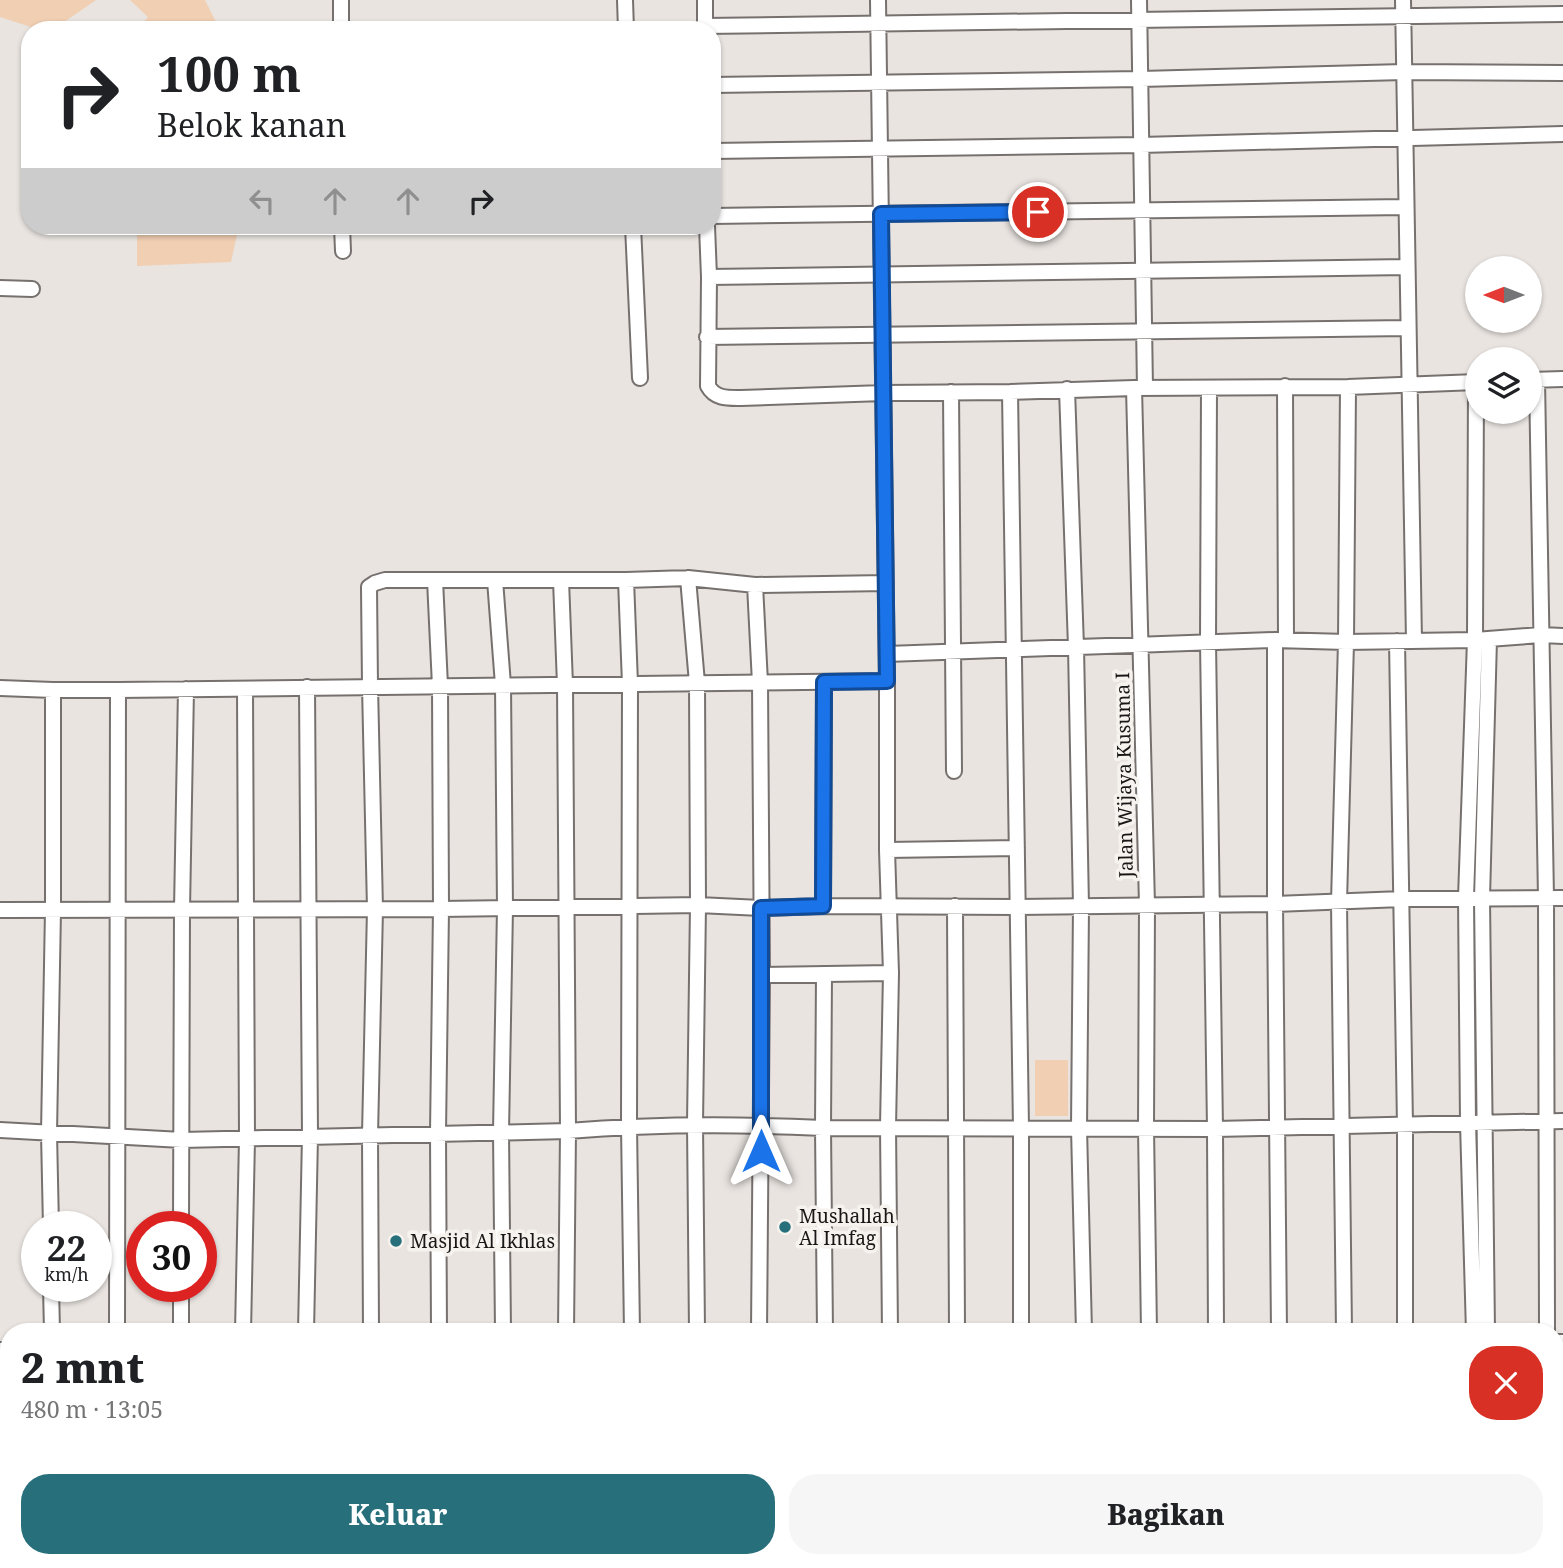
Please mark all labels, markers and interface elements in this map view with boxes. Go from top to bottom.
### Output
text: 100 m [157,40,301,106]
icon: right [42,49,133,140]
text: Belok kanan [157,103,347,146]
icon: left [243,182,281,220]
icon: ahead [316,182,354,220]
icon: ahead [389,182,427,220]
icon: right [462,182,500,220]
pin [1008,182,1068,242]
icon: arrive [1019,193,1057,231]
north arrow [1465,256,1542,332]
map controls [1465,256,1542,424]
button: layers [1465,347,1542,424]
street label: Jalan Wijaya Kusuma I [1109,672,1139,879]
position arrow [724,1114,798,1188]
place label: Mushallah Al Imfag [799,1203,895,1251]
speed limit sign: 30 [126,1211,217,1302]
marker: Mushallah Al Imfag [777,1219,793,1235]
text: 22 [47,1224,86,1271]
place label: Masjid Al Ikhlas [410,1228,555,1254]
marker: Masjid Al Ikhlas [388,1233,404,1249]
text: km/h [44,1262,89,1286]
text: 2 mnt [21,1338,144,1395]
button: close [1469,1346,1543,1420]
text: 480 m · 13:05 [21,1393,163,1425]
button: Keluar [21,1474,775,1554]
button: Bagikan [789,1474,1543,1554]

